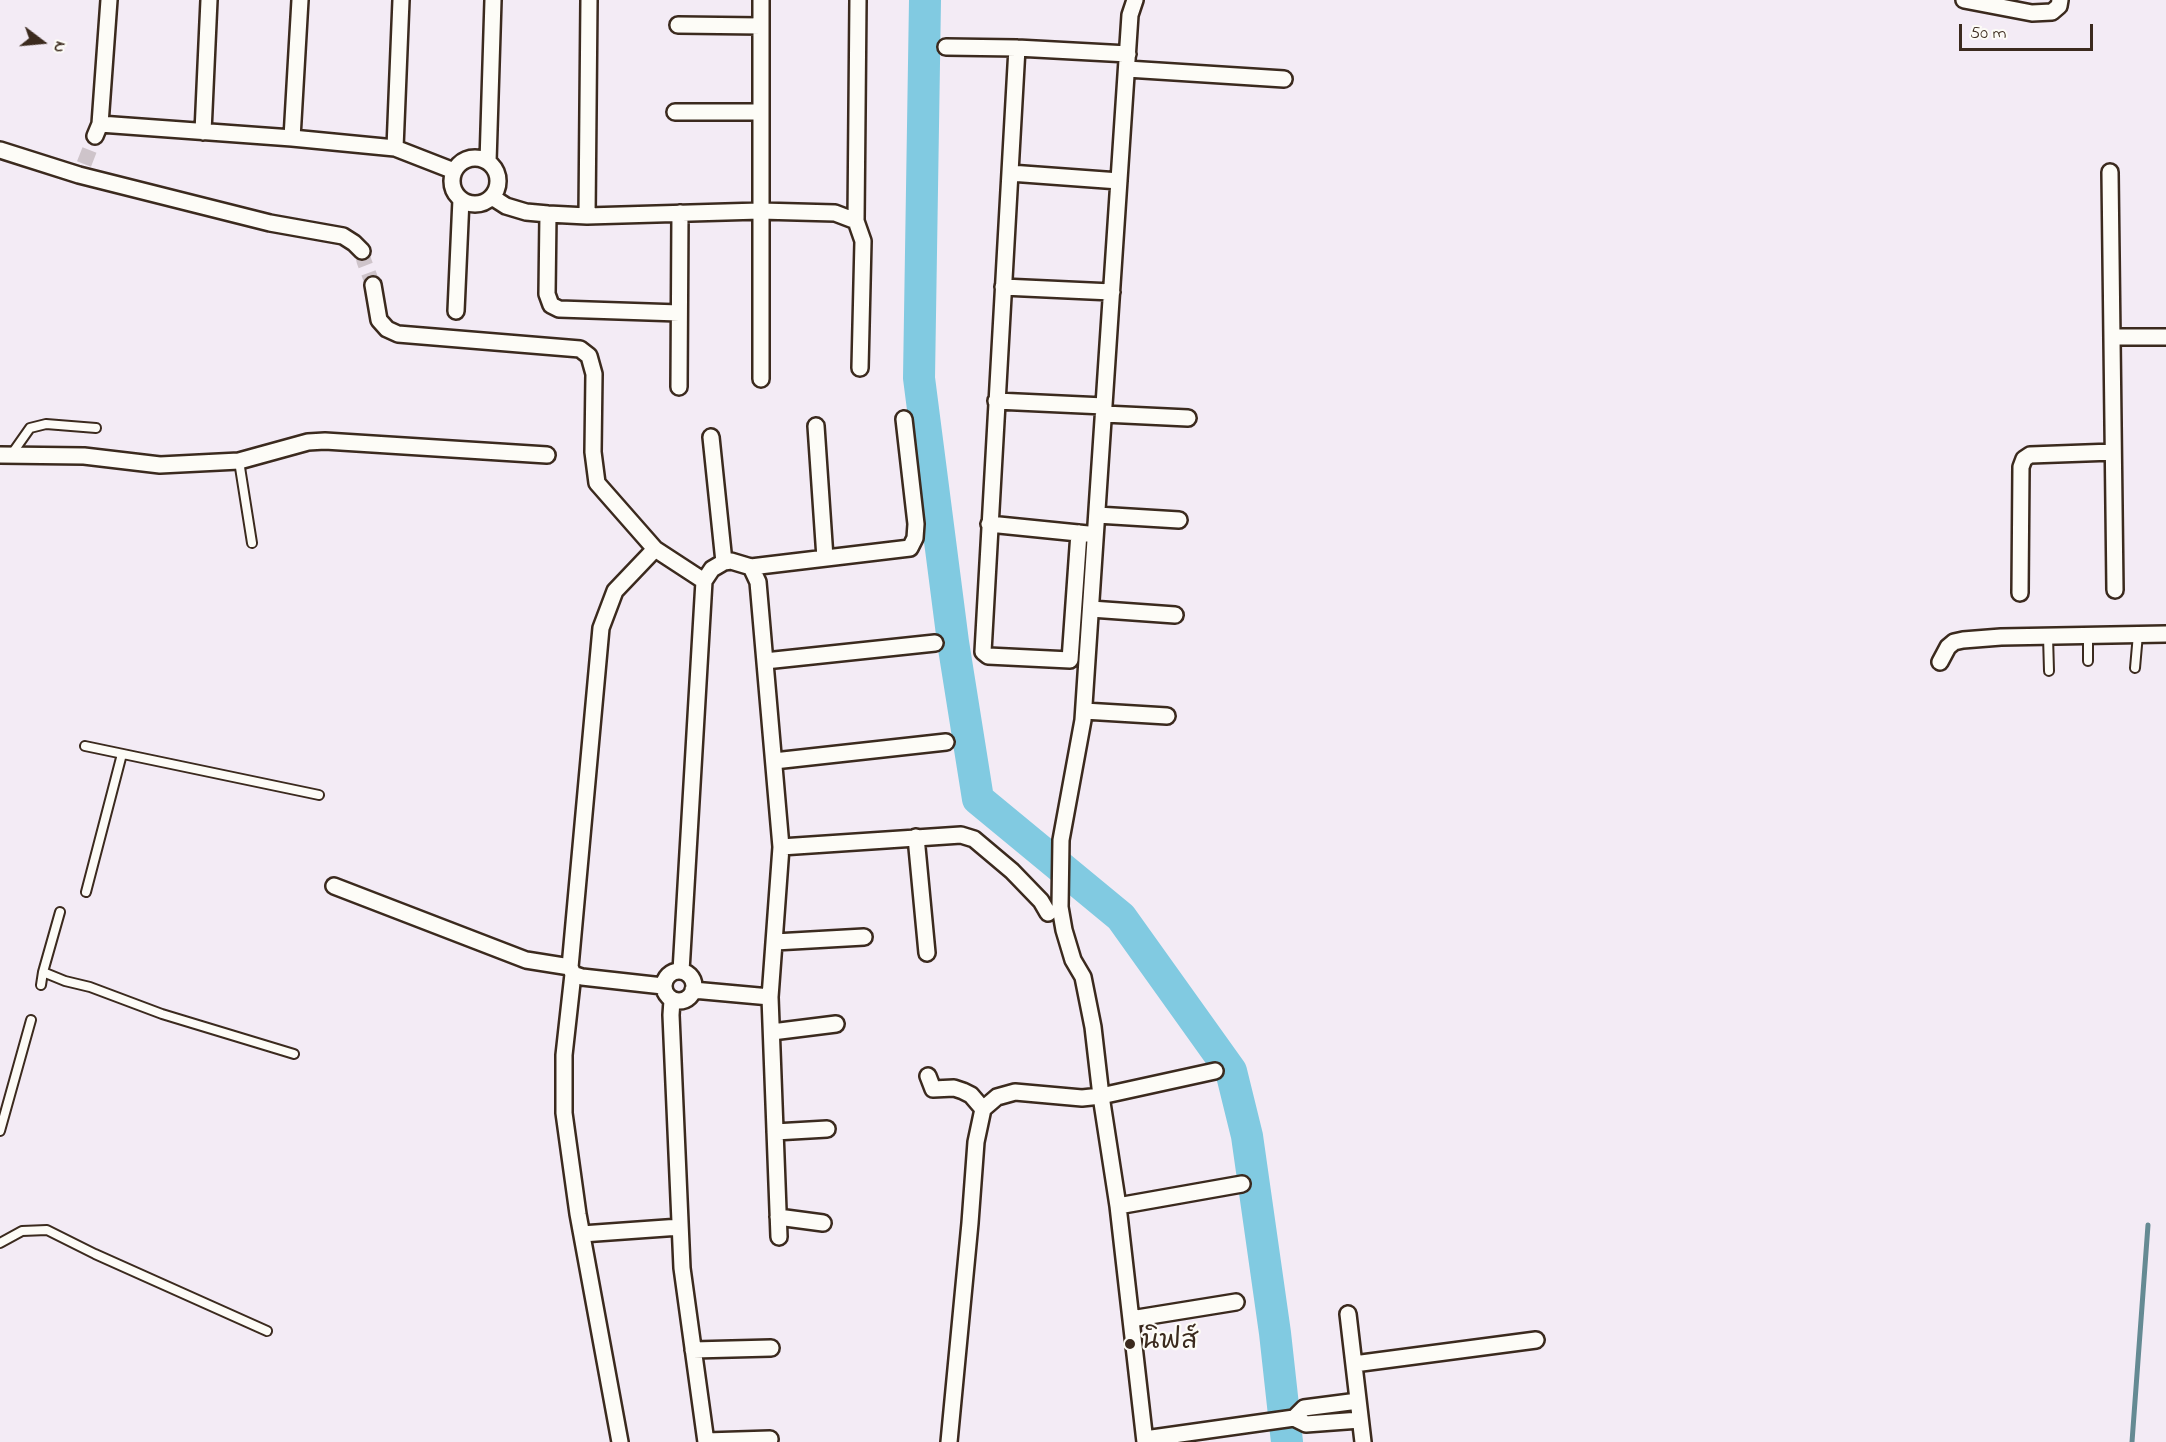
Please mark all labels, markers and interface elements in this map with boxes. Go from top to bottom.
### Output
north arrow [12,12,72,72]
scale bar [1962,12,2096,50]
text: 50 m [1970,21,2007,47]
text: N [46,38,72,55]
place label: นิฟส์ [1142,1328,1197,1360]
marker: นิฟส์ [1123,1337,1137,1351]

